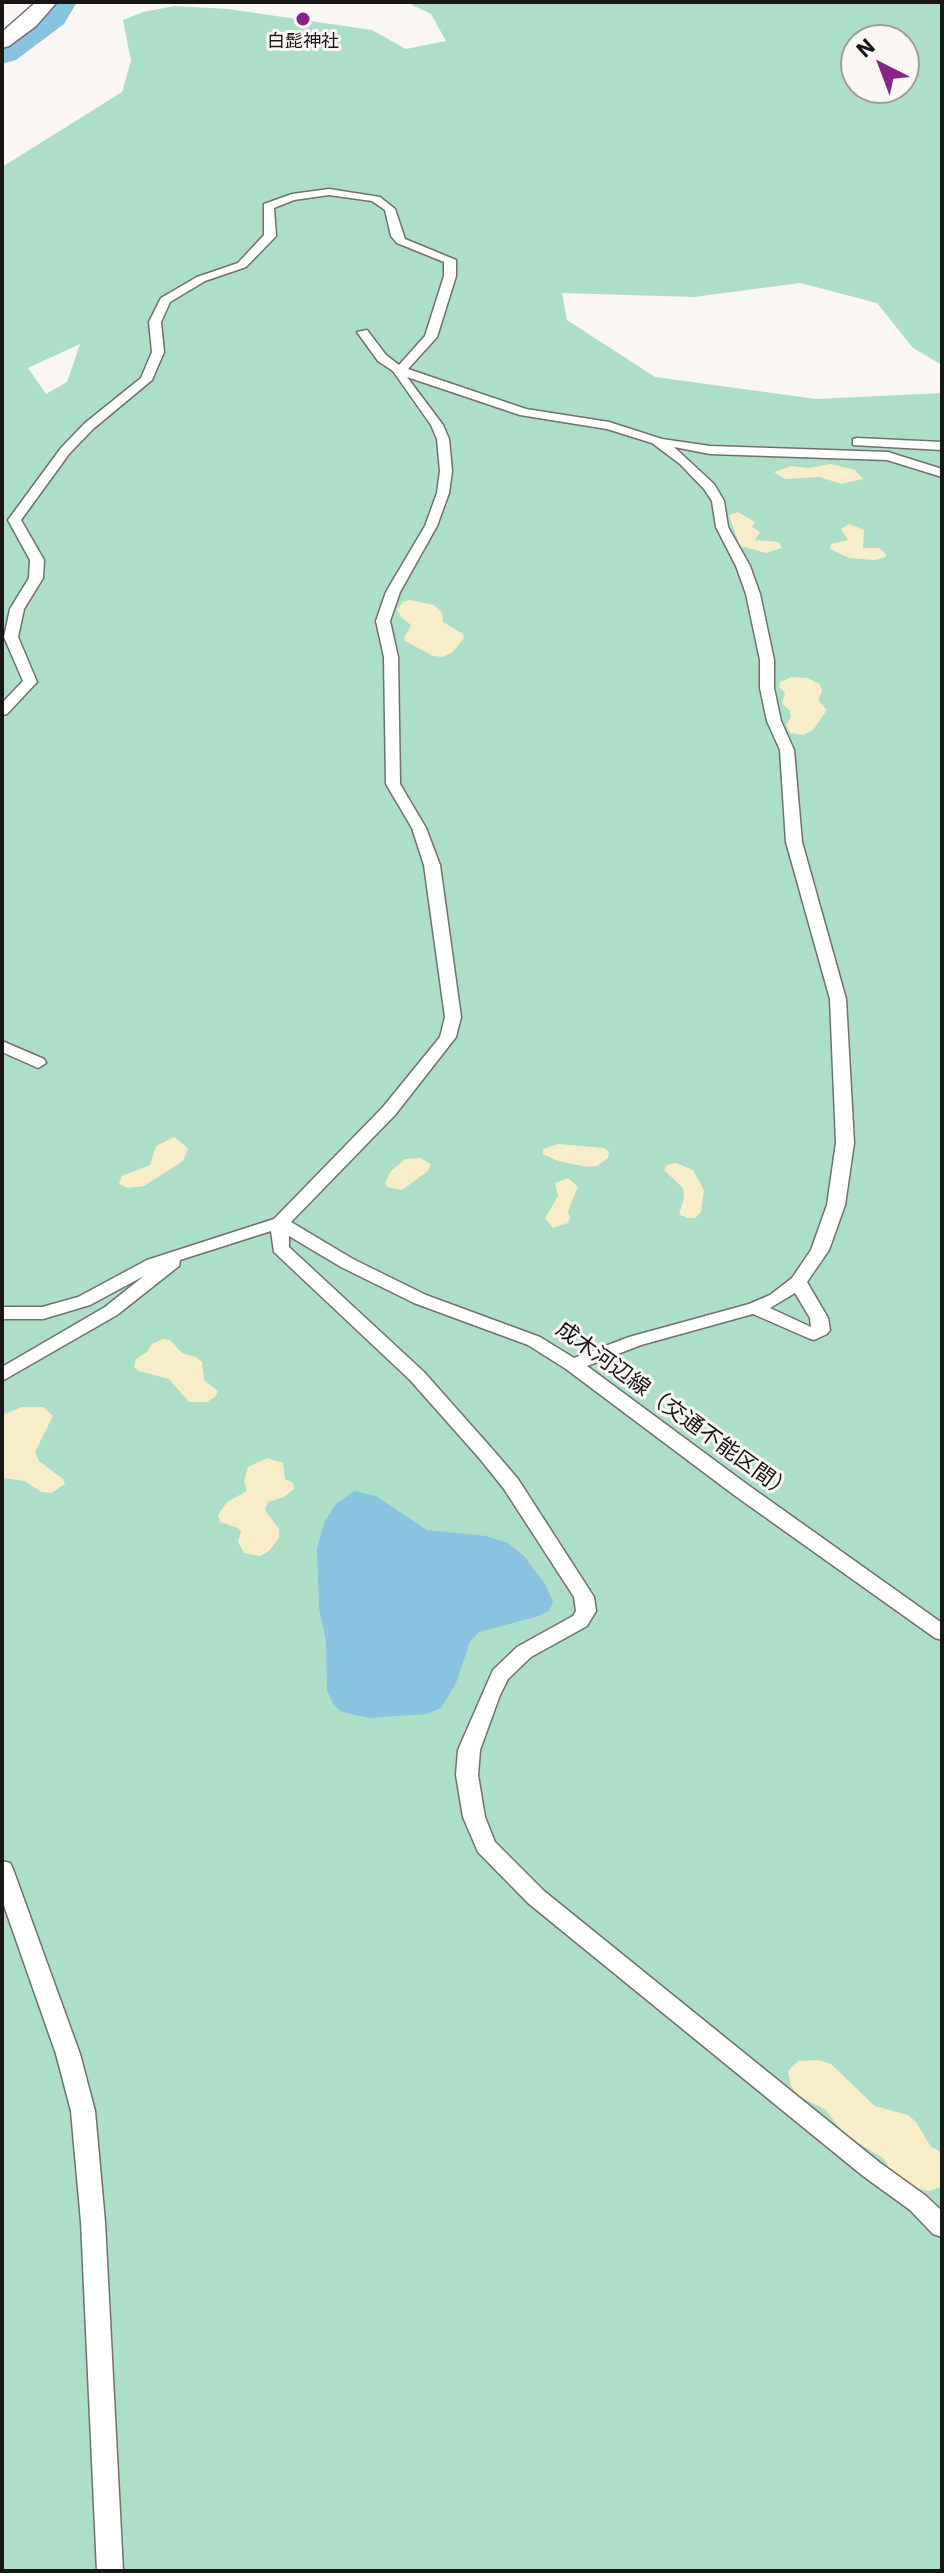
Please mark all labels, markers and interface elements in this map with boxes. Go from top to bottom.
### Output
marker: 白髭神社 [294,10,312,28]
north arrow [840,24,920,104]
place label: 白髭神社 [267,31,339,53]
text: N [849,31,881,63]
street label: 成木河辺線（交通不能区間） [551,1316,797,1506]

